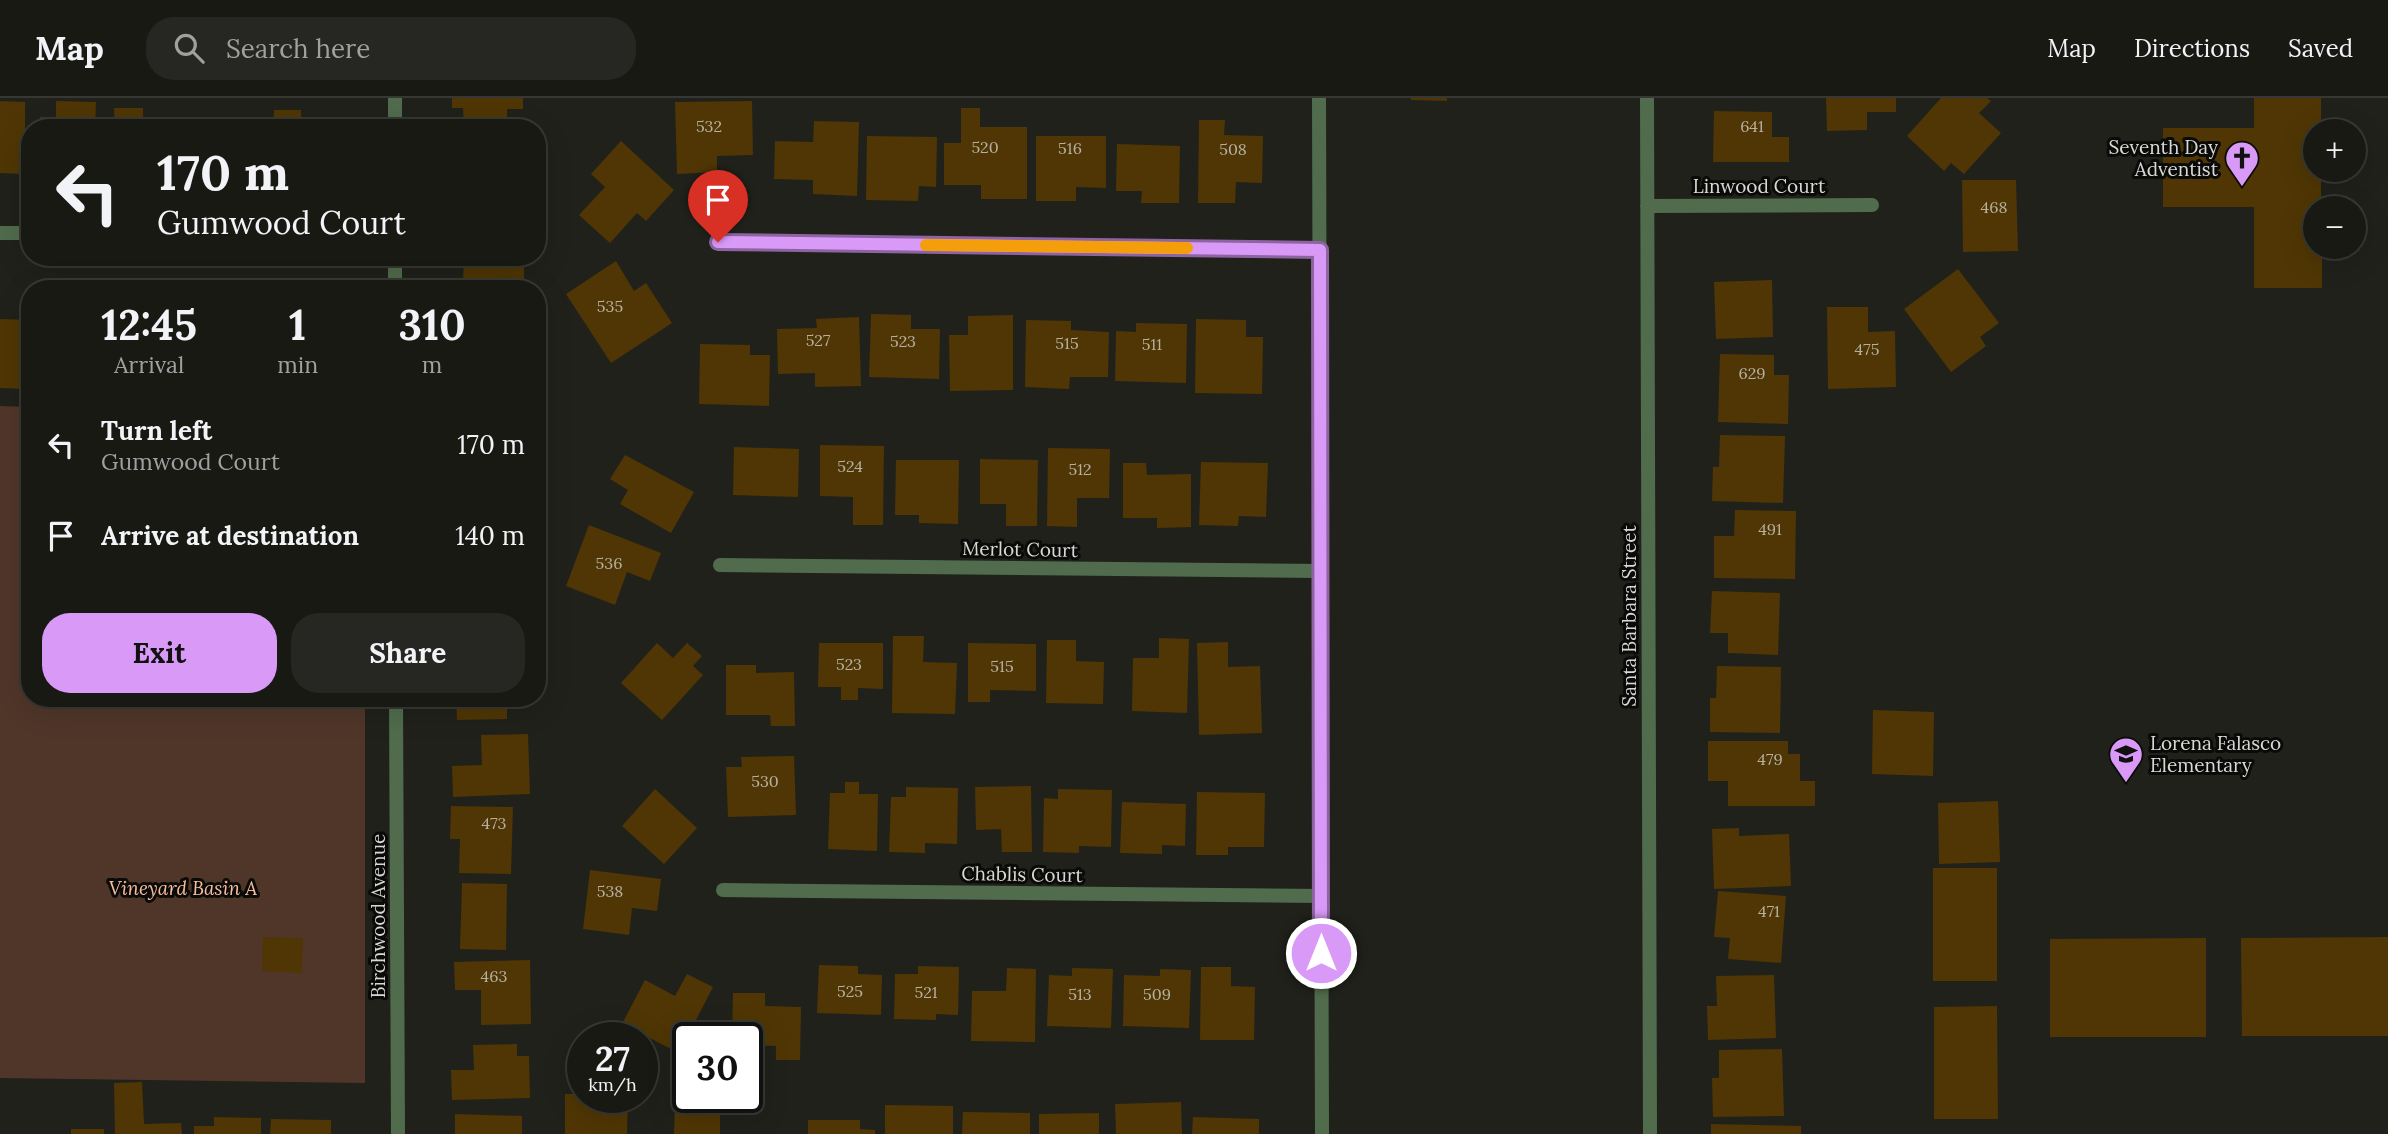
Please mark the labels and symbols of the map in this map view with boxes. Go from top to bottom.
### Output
house number: 532 [696,116,722,136]
house number: 641 [1740,116,1764,136]
place label: Seventh Day Adventist [2108,135,2219,181]
house number: 520 [971,137,999,157]
house number: 516 [1058,138,1082,158]
house number: 508 [1219,139,1247,159]
church icon: Seventh Day Adventist [2223,139,2261,188]
pin [688,170,748,242]
street label: Linwood Court [1693,174,1826,198]
house number: 468 [1981,197,2007,217]
house number: 535 [597,296,623,316]
house number: 527 [806,330,831,350]
house number: 523 [890,331,916,351]
house number: 515 [1055,333,1079,353]
house number: 511 [1142,334,1162,354]
house number: 475 [1855,339,1879,359]
house number: 629 [1738,363,1766,383]
house number: 524 [837,456,863,476]
house number: 512 [1068,459,1092,479]
house number: 491 [1758,519,1782,539]
street label: Santa Barbara Street [1617,525,1641,707]
street label: Merlot Court [962,536,1079,562]
house number: 536 [596,553,622,573]
house number: 523 [836,654,862,674]
house number: 515 [990,656,1014,676]
place label: Lorena Falasco Elementary [2150,731,2281,777]
school or university icon: Lorena Falasco Elementary [2107,735,2145,784]
house number: 479 [1757,749,1783,769]
house number: 530 [751,771,779,791]
house number: 473 [482,813,507,833]
street label: Birchwood Avenue [366,834,390,998]
street label: Chablis Court [961,861,1083,887]
park label: Vineyard Basin A [109,876,257,900]
house number: 538 [597,881,623,901]
house number: 471 [1758,901,1780,921]
position arrow [1284,916,1358,990]
house number: 463 [481,966,507,986]
house number: 525 [837,981,863,1001]
house number: 521 [914,982,938,1002]
house number: 513 [1068,984,1092,1004]
house number: 509 [1143,984,1171,1004]
speed limit sign: 30 [672,1022,763,1113]

